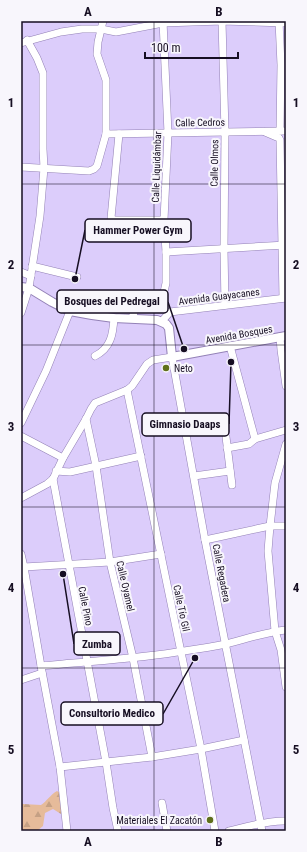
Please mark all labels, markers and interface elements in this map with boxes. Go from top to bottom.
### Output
text: A [84,4,92,19]
text: B [215,4,223,19]
scale bar [145,34,238,60]
text: 100 m [151,41,181,55]
text: 1 [8,95,14,110]
text: 1 [293,95,299,110]
street label: Calle Cedros [175,117,225,128]
street label: Calle Liquidámbar [150,131,163,203]
street label: Calle Olmos [209,139,220,187]
callout: Hammer Power Gym [85,219,191,242]
text: Hammer Power Gym [93,224,183,237]
text: 2 [8,257,15,272]
text: 2 [293,257,300,272]
street label: Avenida Guayacanes [178,286,261,307]
callout: Bosques del Pedregal [57,290,168,313]
text: Bosques del Pedregal [64,295,160,308]
street label: Avenida Bosques [205,323,274,346]
marker: Neto [161,363,171,373]
place label: Neto [174,363,193,374]
callout: Gimnasio Daaps [142,413,229,436]
text: Gimnasio Daaps [150,418,220,431]
text: 3 [8,419,14,434]
text: 3 [293,419,299,434]
street label: Calle Regadera [210,543,233,603]
street label: Calle Oyamel [114,560,137,612]
text: 4 [8,580,15,595]
text: 4 [293,580,300,595]
street label: Calle Tío Gil [171,584,192,632]
street label: Calle Pino [76,586,95,627]
callout: Zumba [74,632,120,655]
text: Zumba [82,638,112,651]
callout: Consultorio Medico [61,702,163,725]
text: Consultorio Medico [69,707,155,720]
text: 5 [8,742,15,757]
text: 5 [293,742,300,757]
place label: Materiales El Zacatón [116,815,202,826]
marker: Materiales El Zacatón [205,815,215,825]
text: A [84,834,92,849]
text: B [215,834,223,849]

